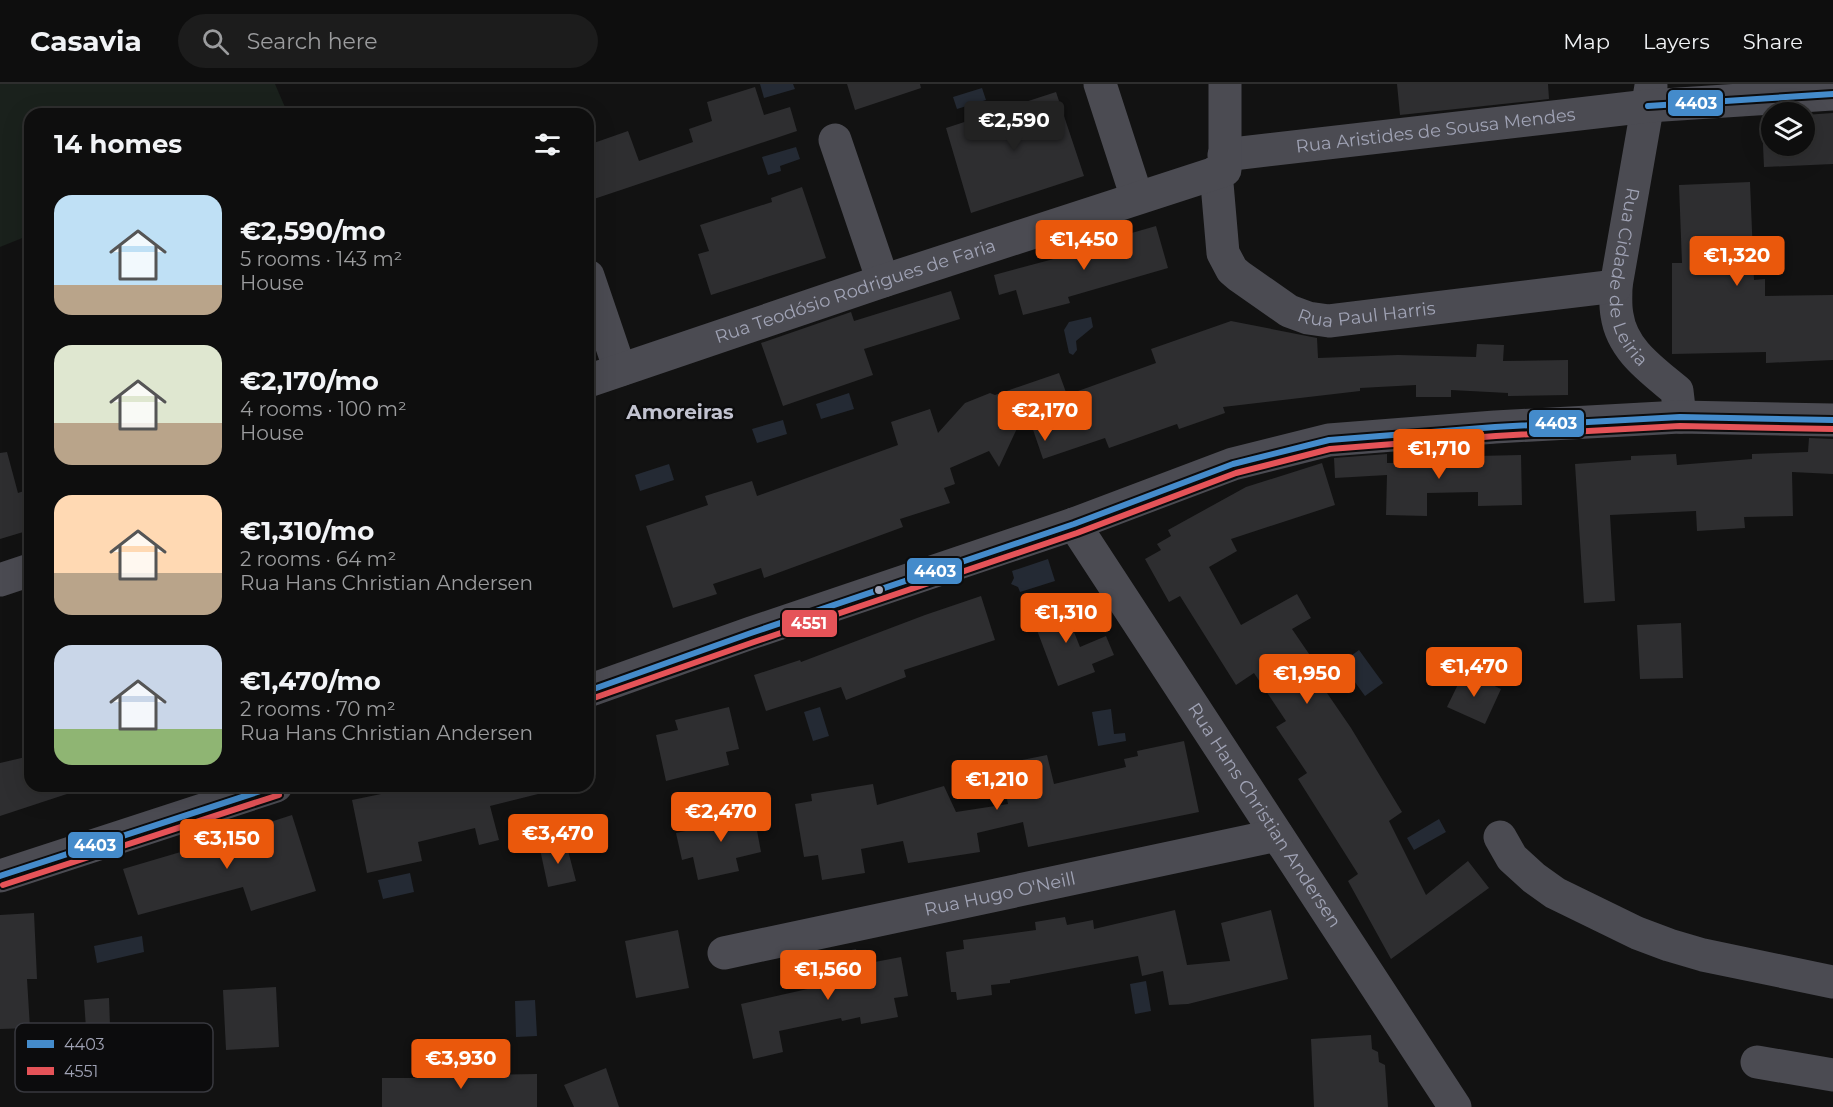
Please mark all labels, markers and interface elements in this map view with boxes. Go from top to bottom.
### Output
search box [178,14,598,68]
text: Casavia [30,24,142,58]
icon: search [199,25,232,58]
text: Search here [247,28,378,55]
text: Map [1563,29,1610,54]
text: Layers [1643,29,1710,54]
text: Share [1743,29,1803,54]
line badge: 4403 [1667,89,1724,117]
text: 4403 [1675,94,1717,113]
pin: €2,590 [965,101,1063,152]
map controls [1761,102,1815,156]
button: layers [1761,102,1815,156]
street label: Rua Aristides de Sousa Mendes [1295,103,1577,158]
text: €2,590 [978,108,1050,132]
text: 14 homes [54,128,182,160]
icon: filters [531,128,564,161]
street label: Rua Cidade de Leiria [1604,186,1652,371]
text: €2,590/mo [240,215,386,247]
icon: home [102,219,174,291]
pin: €1,450 [1035,220,1133,271]
text: €1,450 [1050,227,1118,251]
street label: Rua Teodósio Rodrigues de Faria [712,234,998,348]
pin: €1,320 [1688,236,1786,287]
text: €1,320 [1704,243,1770,267]
text: 5 rooms · 143 m² [240,247,402,271]
text: House [240,271,304,295]
street label: Rua Paul Harris [1295,297,1437,332]
text: €2,170/mo [240,365,379,397]
icon: home [102,369,174,441]
pin: €2,170 [996,391,1094,442]
text: 4 rooms · 100 m² [240,397,407,421]
text: €2,170 [1012,398,1078,422]
district label: Amoreiras [625,400,734,424]
line badge: 4403 [1528,409,1585,438]
text: 4403 [1535,414,1577,433]
text: House [240,421,304,445]
pin: €1,710 [1390,429,1488,480]
text: €1,710 [1407,436,1471,460]
text: €1,310/mo [240,515,374,547]
icon: home [102,519,174,591]
text: 2 rooms · 64 m² [240,547,396,571]
line badge: 4403 [906,557,963,585]
text: 4403 [914,562,956,581]
text: Rua Hans Christian Andersen [240,571,533,595]
unlabelled marker [873,584,885,596]
pin: €1,310 [1017,593,1115,644]
text: €1,310 [1035,600,1097,624]
line badge: 4551 [781,609,838,638]
text: 4551 [791,614,827,633]
pin: €1,470 [1425,647,1523,698]
pin: €1,950 [1258,654,1356,705]
text: €1,470 [1440,654,1508,678]
text: €1,950 [1273,661,1341,685]
text: €1,470/mo [240,665,381,697]
icon: home [102,669,174,741]
text: 2 rooms · 70 m² [240,697,396,721]
street label: Rua Hans Christian Andersen [1183,699,1346,932]
text: Rua Hans Christian Andersen [240,721,533,745]
pin: €1,210 [948,760,1046,811]
text: €1,210 [966,767,1028,791]
pin: €2,470 [672,792,770,843]
text: €2,470 [685,799,757,823]
pin: €3,470 [509,814,607,865]
pin: €3,150 [178,819,276,870]
text: €3,470 [522,821,594,845]
text: €3,150 [194,826,260,850]
line badge: 4403 [67,831,124,859]
text: 4403 [74,836,116,855]
street label: Rua Hugo O'Neill [922,867,1077,921]
pin: €1,560 [779,950,877,1001]
text: €1,560 [794,957,862,981]
legend [15,1023,213,1092]
text: 4403 [64,1035,105,1054]
pin: €3,930 [412,1039,510,1090]
text: €3,930 [425,1046,497,1070]
text: 4551 [64,1062,98,1081]

